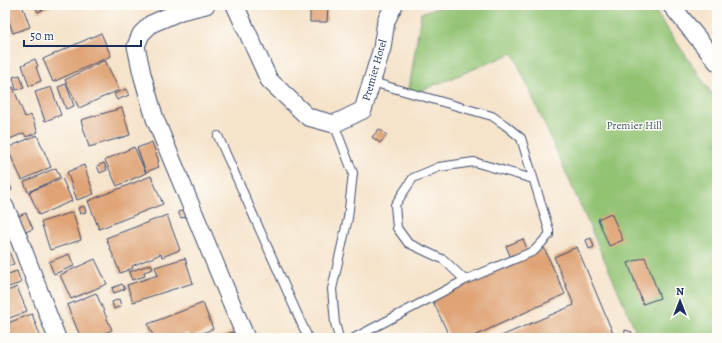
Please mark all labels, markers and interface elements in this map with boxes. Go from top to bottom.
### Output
scale bar [24,22,141,48]
text: 50 m [30,28,54,44]
street label: Premier Hotel [359,37,391,103]
park label: Premier Hill [606,118,662,133]
north arrow [660,281,700,321]
text: N [676,284,684,299]

